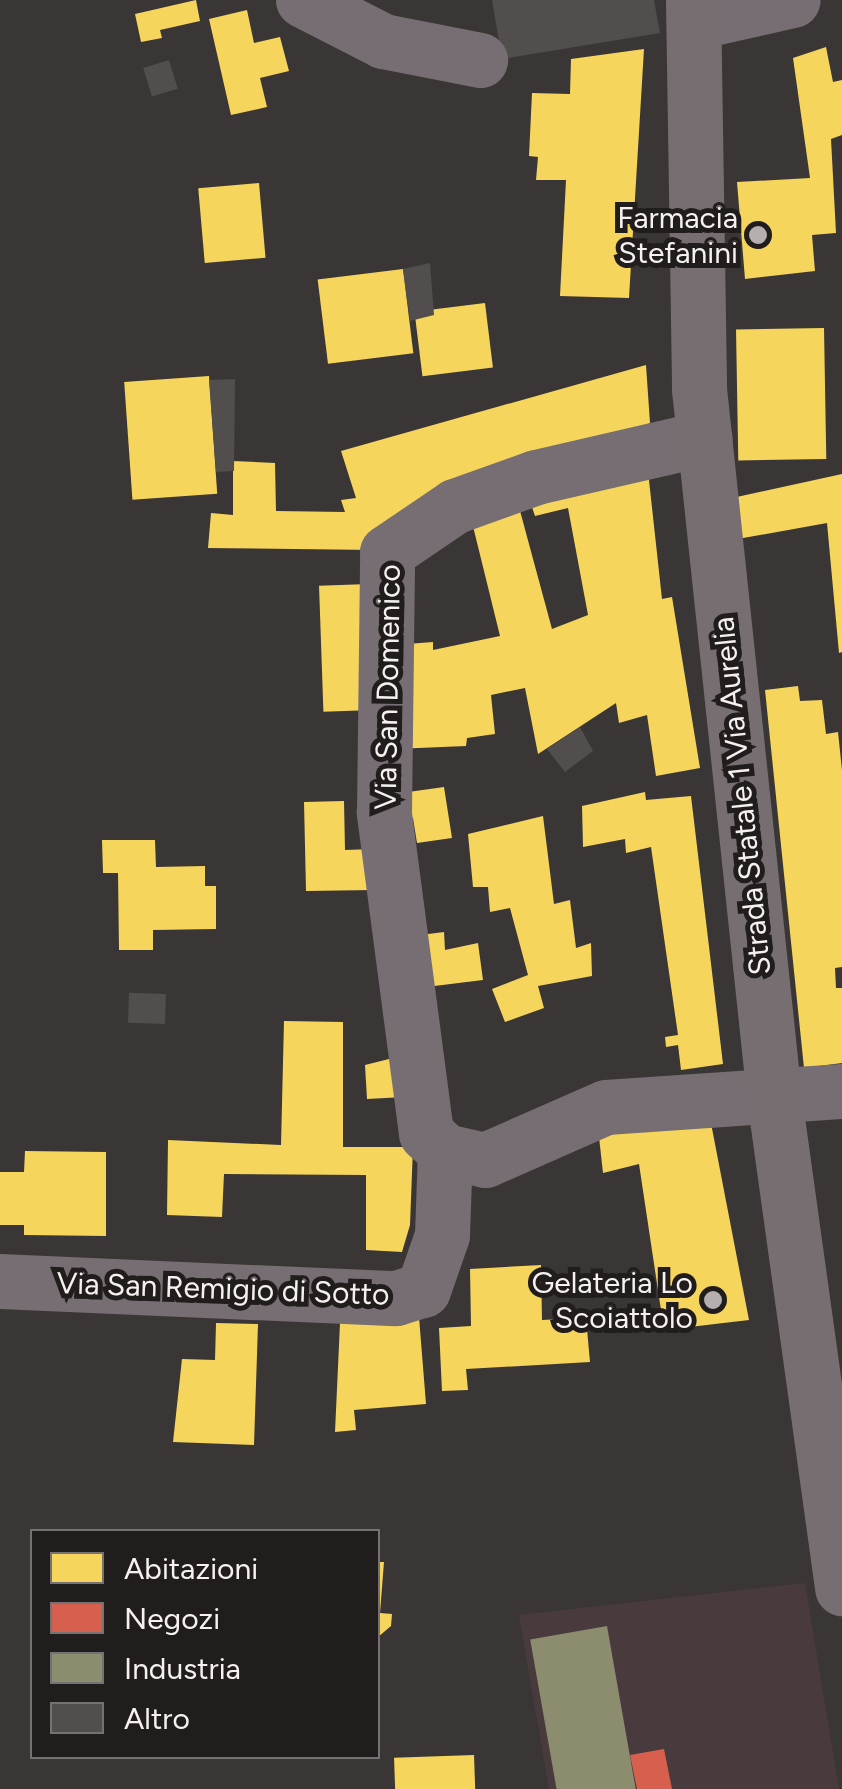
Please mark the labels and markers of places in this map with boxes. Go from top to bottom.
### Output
place label: Farmacia Stefanini [617,200,738,270]
marker: Farmacia Stefanini [747,224,769,246]
place label: Gelateria Lo Scoiattolo [531,1265,693,1336]
marker: Gelateria Lo Scoiattolo [702,1289,724,1311]

